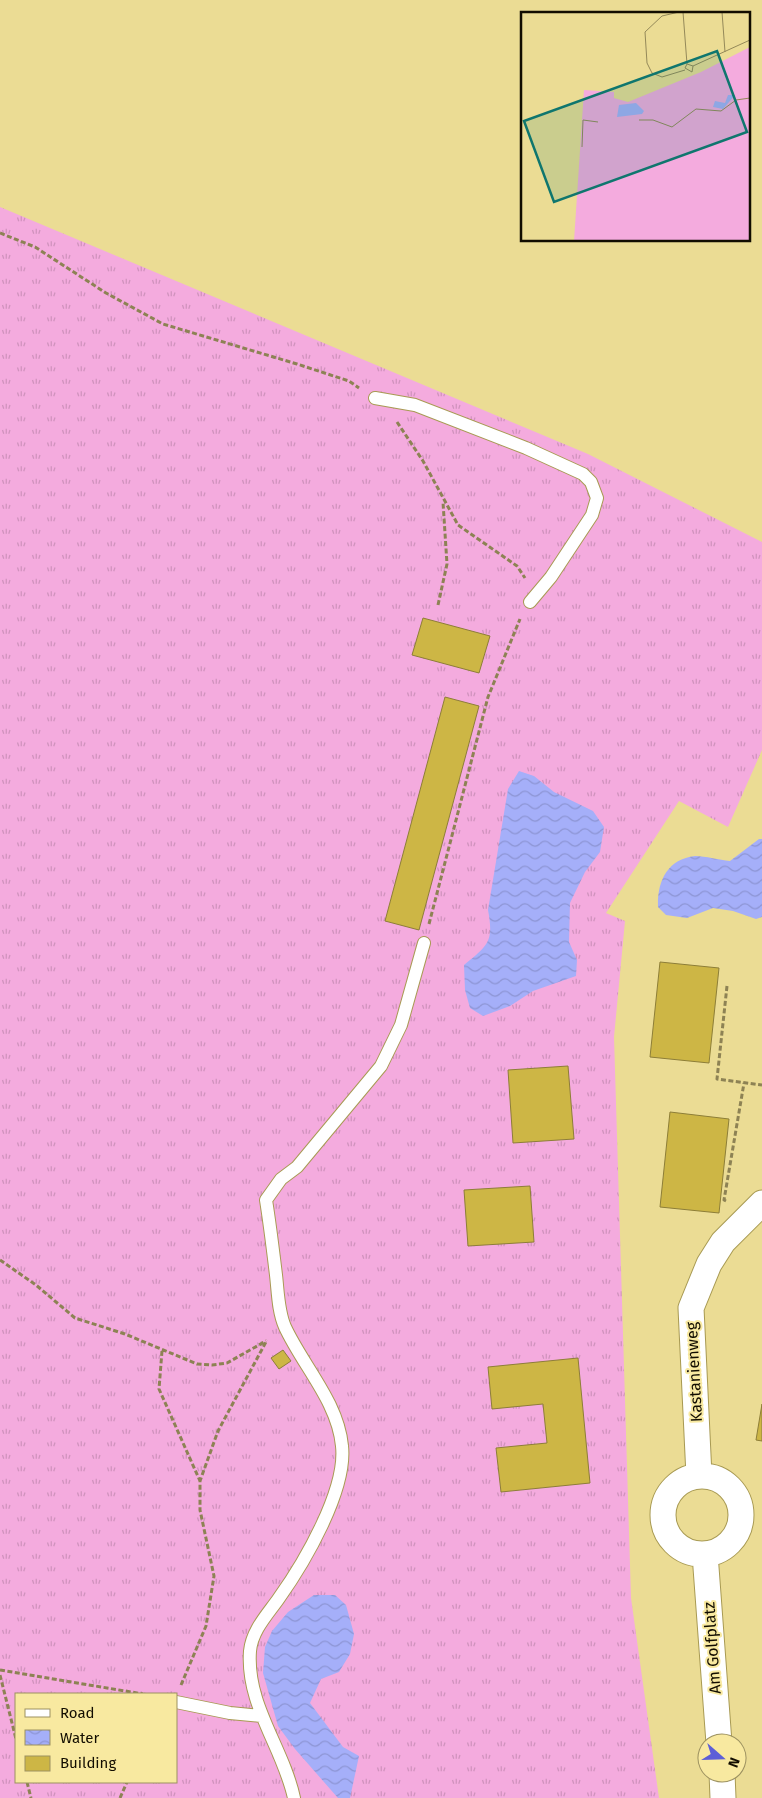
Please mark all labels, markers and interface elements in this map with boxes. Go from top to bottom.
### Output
inset map [521,12,750,241]
street label: Kastanienweg [682,1321,706,1423]
street label: Am Golfplatz [699,1601,725,1695]
legend [15,1693,178,1783]
text: Road [60,1704,95,1722]
text: Water [60,1729,99,1747]
north arrow [697,1733,747,1783]
text: Building [60,1754,116,1772]
text: N [724,1755,743,1770]

